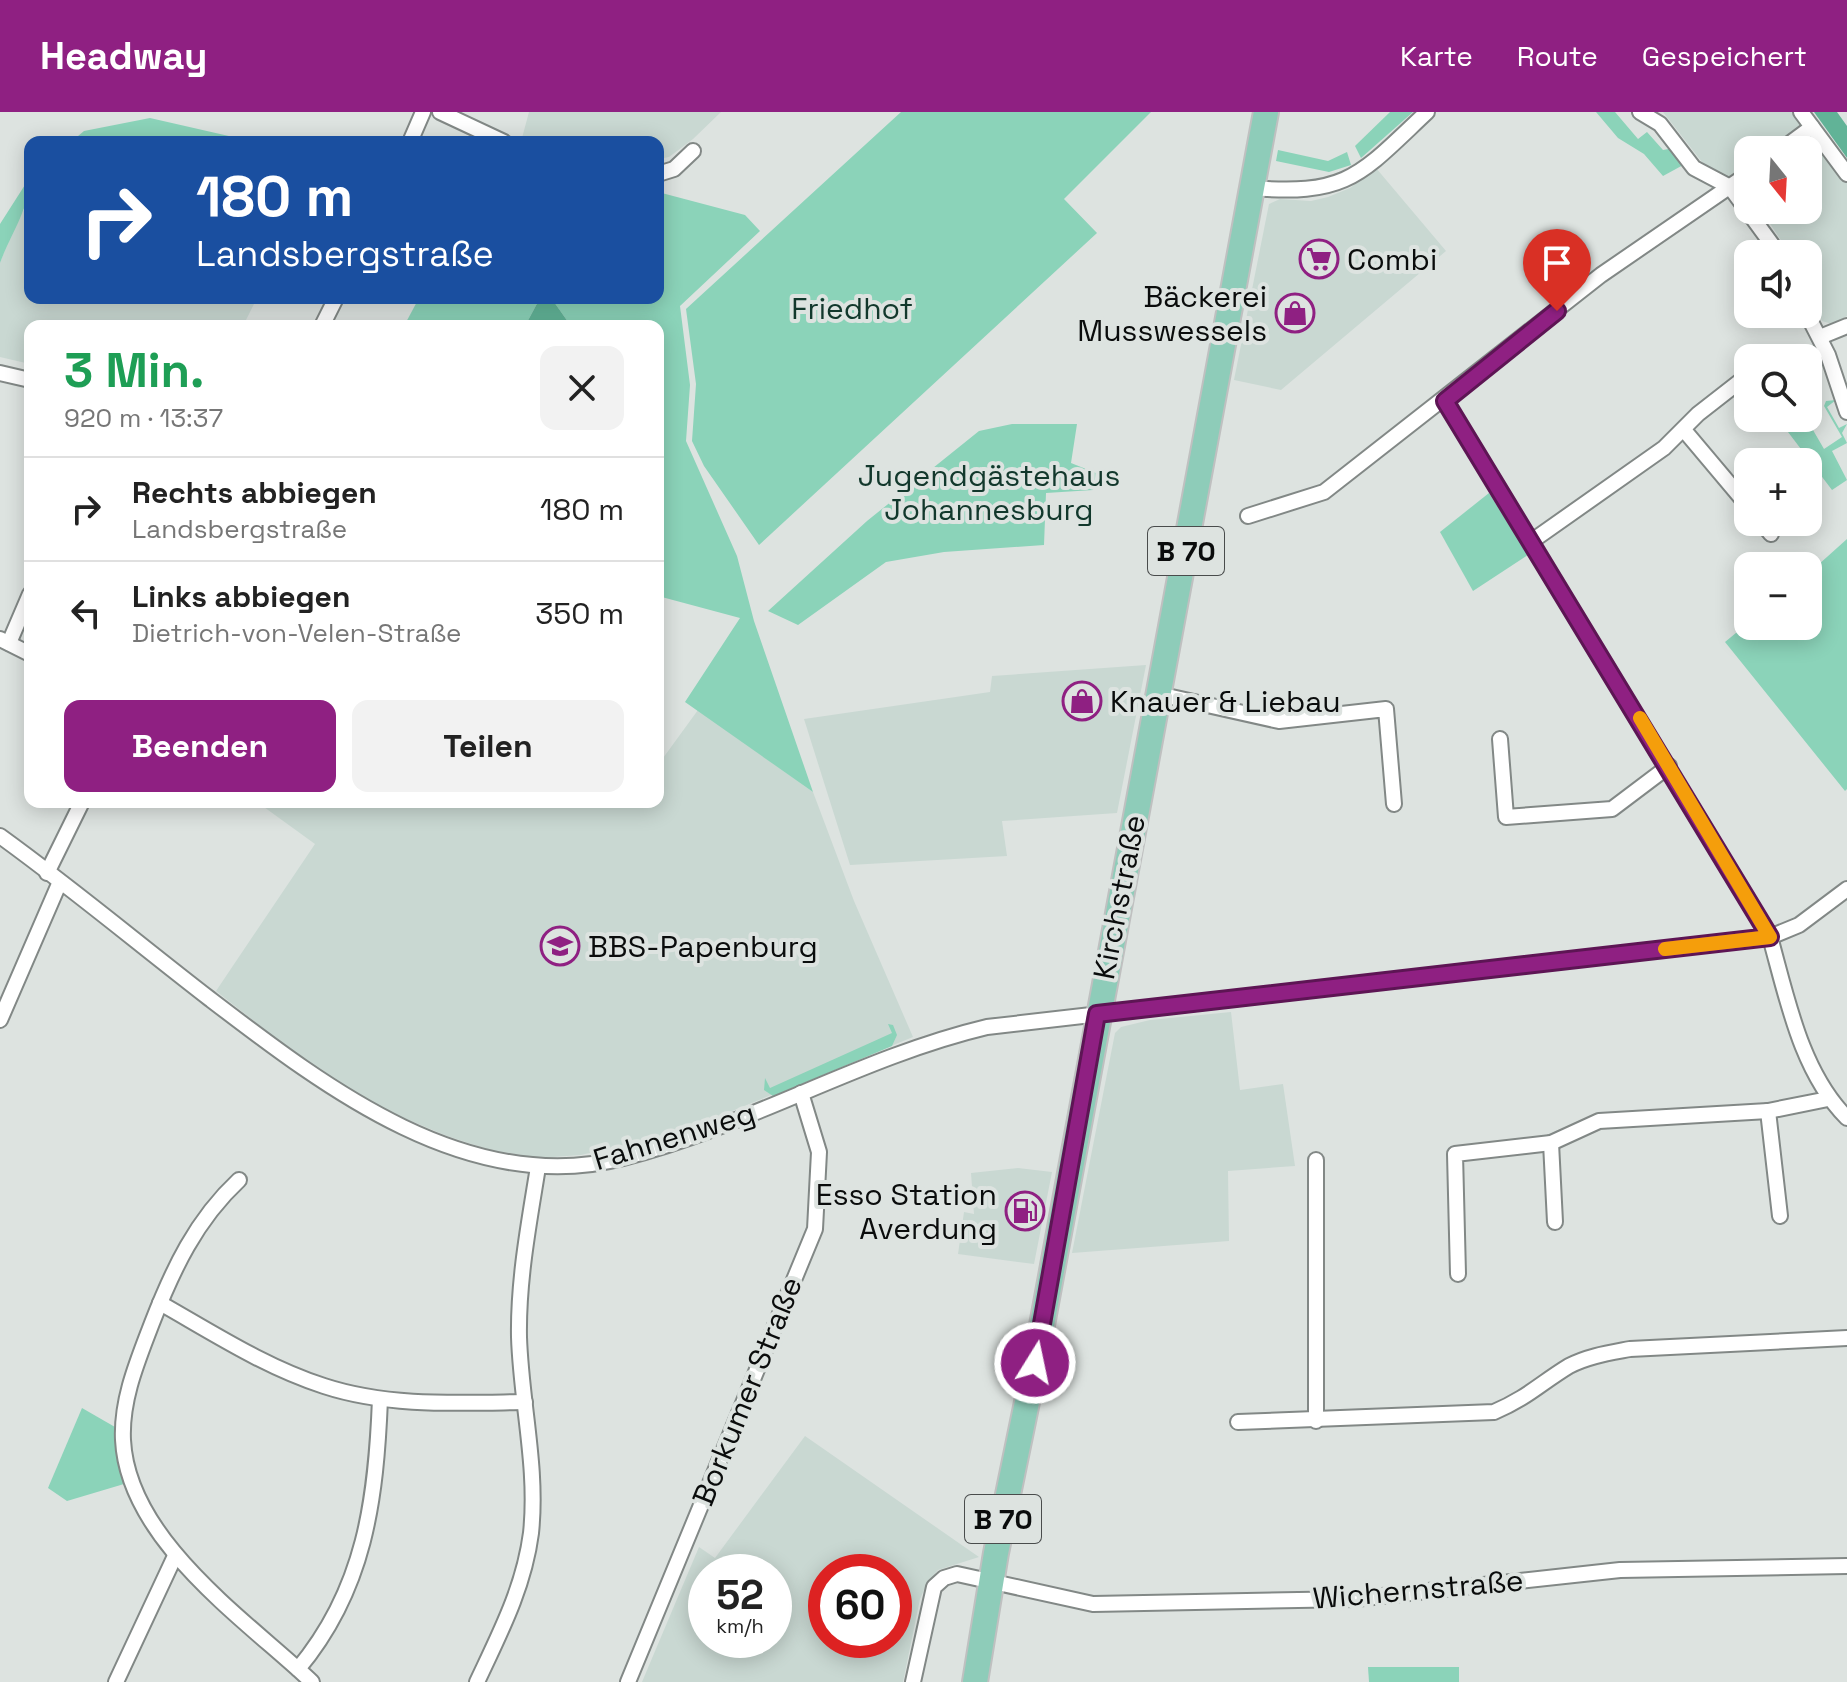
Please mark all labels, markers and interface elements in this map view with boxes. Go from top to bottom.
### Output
text: Headway [40,32,207,80]
text: Karte [1400,38,1473,74]
text: Route [1517,38,1598,74]
text: Gespeichert [1642,38,1807,74]
north arrow [1734,136,1822,224]
map controls [1734,136,1822,640]
text: 180 m [196,161,353,232]
icon: right [64,168,168,272]
pin [1523,229,1591,311]
text: Landsbergstraße [196,231,494,277]
supermarket icon: Combi [1298,238,1340,280]
place label: Combi [1347,240,1437,279]
button: sound [1734,240,1822,328]
icon: arrive [1535,241,1579,285]
place label: Bäckerei Musswessels [1077,277,1267,350]
park label: Friedhof [791,289,913,328]
shop icon: Bäckerei Musswessels [1274,292,1316,334]
text: 3 Min. [64,340,204,401]
button: search [1734,344,1822,432]
button: close [540,346,624,430]
text: 920 m · 13:37 [64,401,223,435]
button: + [1734,448,1822,536]
park label: Jugendgästehaus Johannesburg [858,456,1120,529]
text: Rechts abbiegen [132,473,377,512]
icon: right [64,487,108,531]
text: 180 m [540,490,624,529]
text: Landsbergstraße [132,512,347,546]
road number: B 70 [1148,527,1224,575]
button: − [1734,552,1822,640]
text: Links abbiegen [132,577,350,616]
icon: left [64,591,108,635]
text: 350 m [535,594,624,633]
text: Dietrich-von-Velen-Straße [132,616,461,650]
shop icon: Knauer & Liebau [1061,680,1103,722]
place label: Knauer & Liebau [1110,682,1341,721]
button: Beenden [64,700,336,792]
button: Teilen [352,700,624,792]
street label: Kirchstraße [1084,811,1154,983]
school or university icon: BBS-Papenburg [539,925,581,967]
place label: BBS-Papenburg [588,927,818,966]
street label: Fahnenweg [589,1093,759,1179]
place label: Esso Station Averdung [816,1175,997,1248]
fuel station icon: Esso Station Averdung [1004,1190,1046,1232]
street label: Borkumer Straße [683,1271,811,1511]
position arrow [993,1321,1077,1405]
road number: B 70 [965,1495,1041,1543]
speed limit sign: 60 [808,1554,912,1658]
street label: Wichernstraße [1311,1560,1525,1618]
text: 52 [716,1570,764,1621]
text: km/h [716,1613,764,1639]

